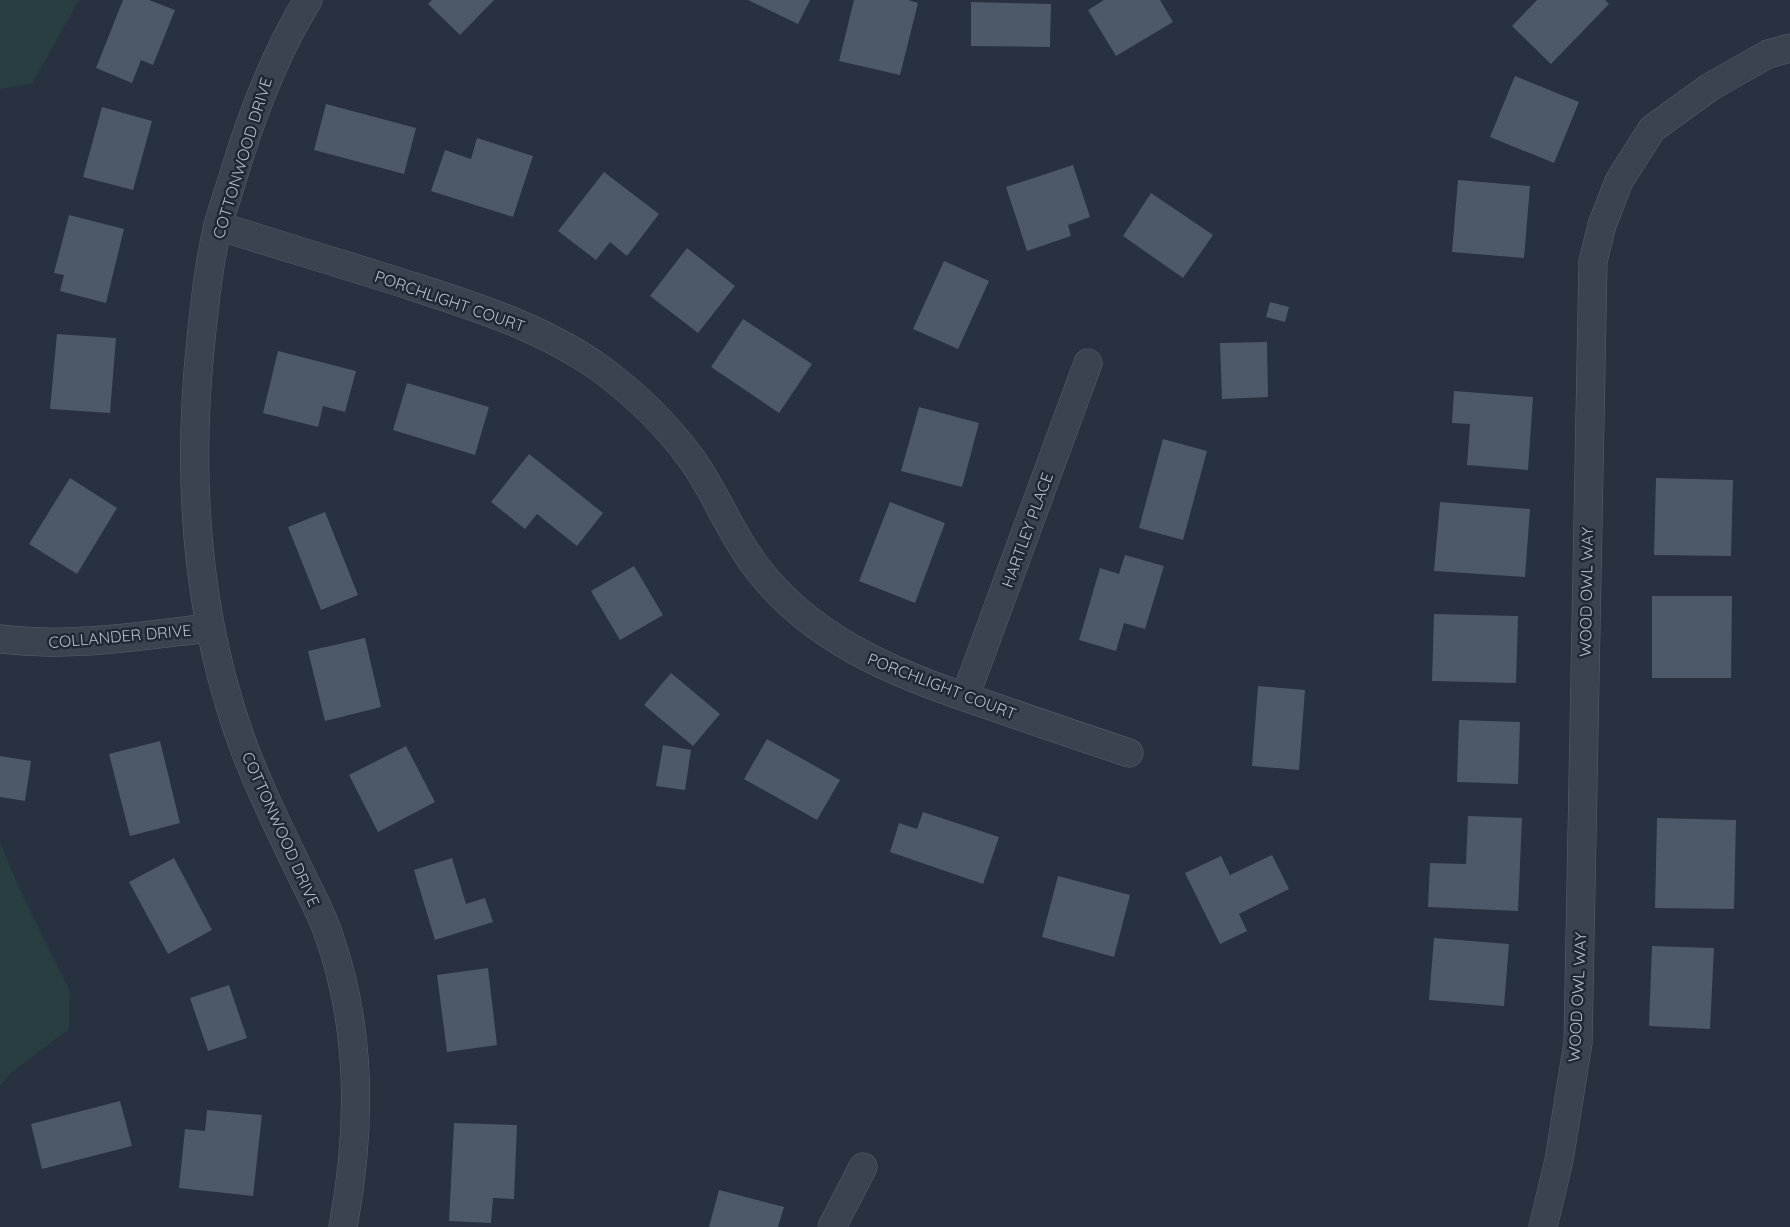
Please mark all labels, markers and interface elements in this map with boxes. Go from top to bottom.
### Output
street label: COTTONWOOD DRIVE [208,75,276,241]
street label: PORCHLIGHT COURT [372,266,528,336]
street label: HARTLEY PLACE [997,470,1057,590]
street label: WOOD OWL WAY [1575,527,1597,657]
street label: COLLANDER DRIVE [48,620,192,652]
street label: PORCHLIGHT COURT [865,648,1020,724]
street label: COTTONWOOD DRIVE [238,748,324,910]
street label: WOOD OWL WAY [1564,932,1590,1062]

